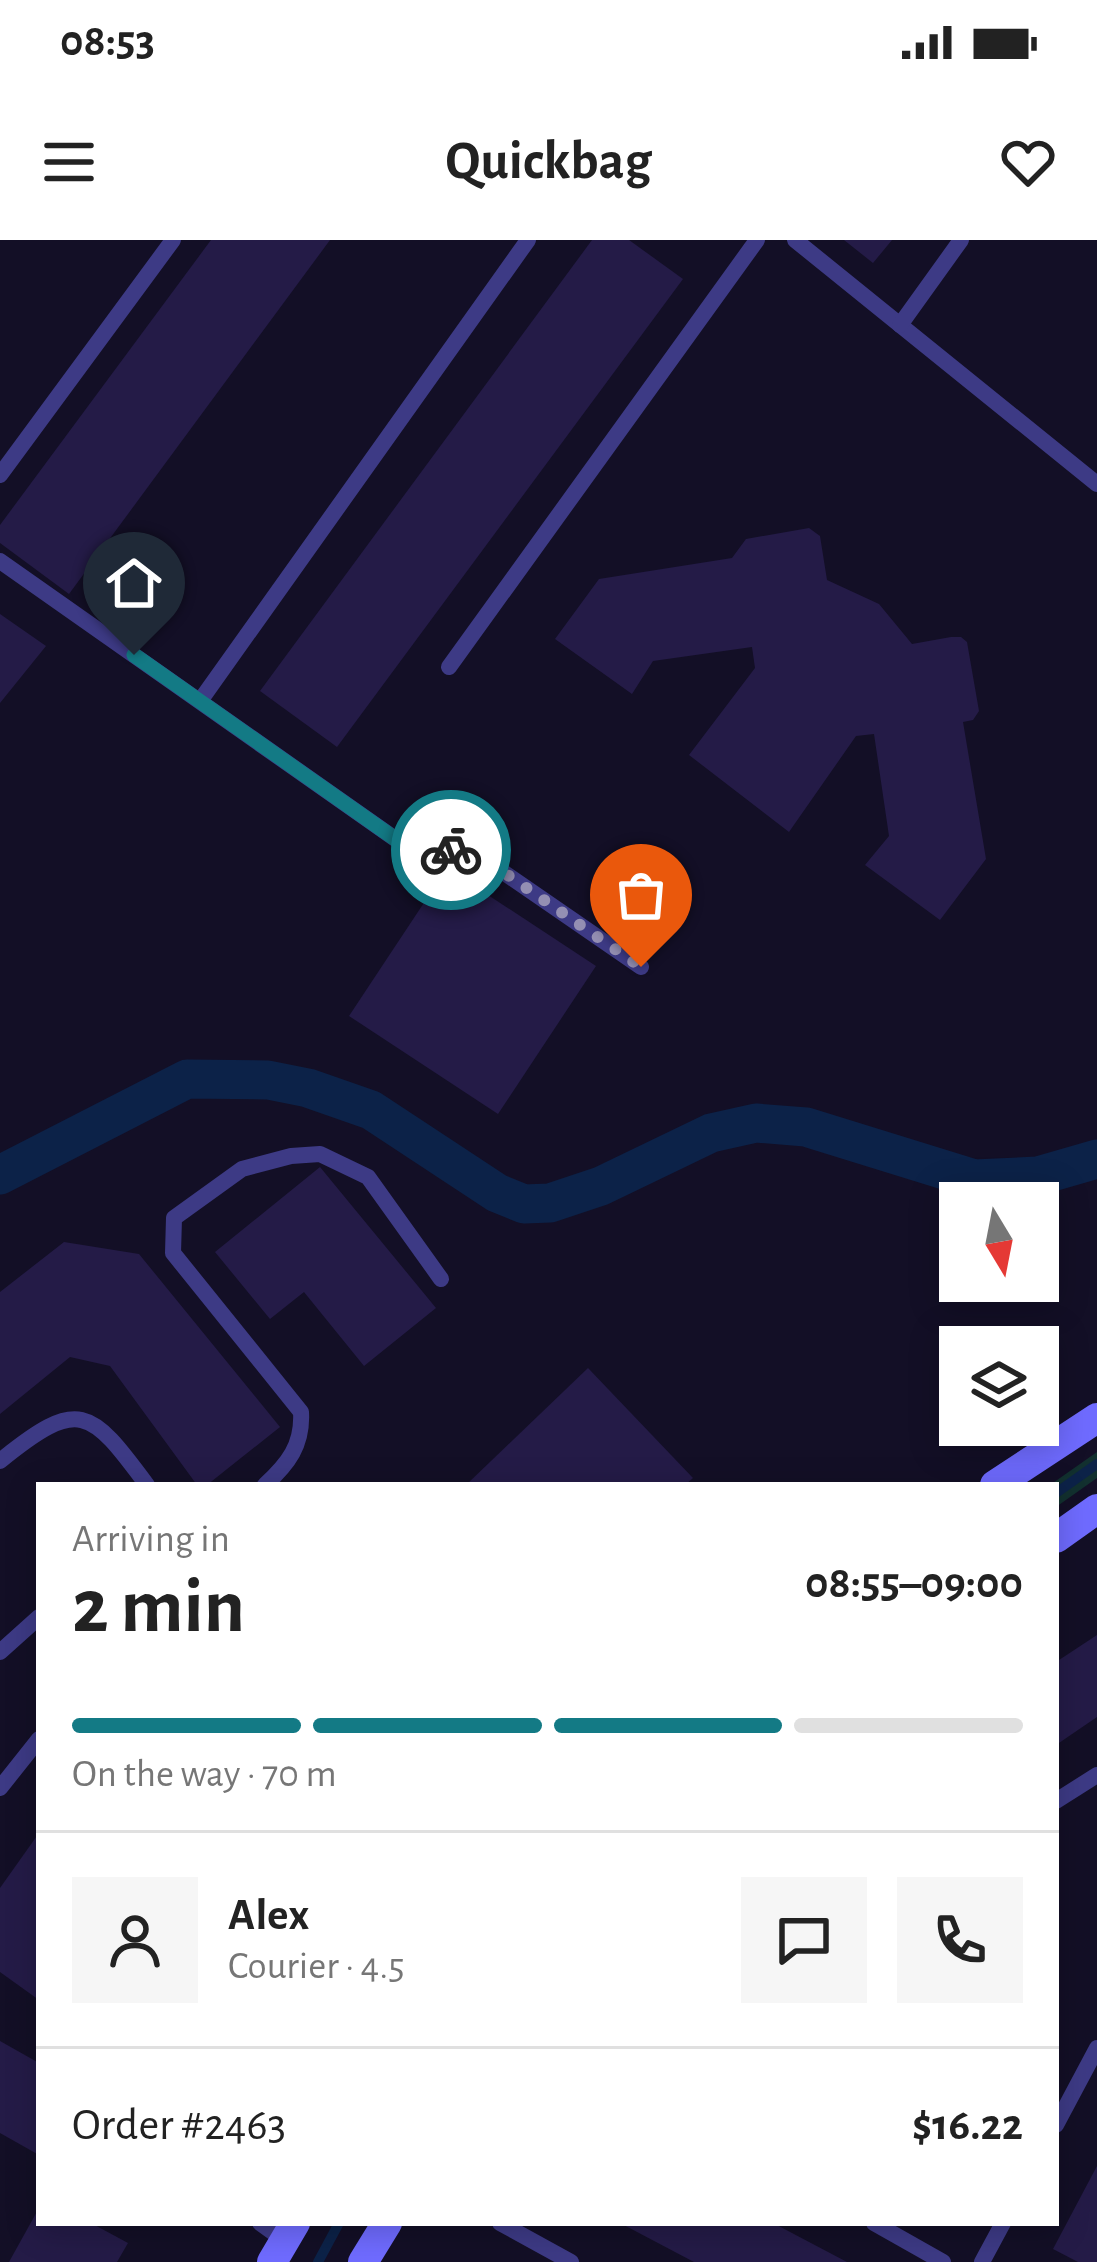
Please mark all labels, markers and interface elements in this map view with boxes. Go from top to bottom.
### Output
text: 08:53 [60,19,155,64]
icon: menu [36,129,102,195]
icon: heart [995,129,1061,195]
text: Quickbag [446,135,651,189]
pin [83,532,185,655]
icon: home [101,550,167,616]
courier [391,790,511,910]
icon: bike [418,817,484,883]
pin [590,844,692,967]
icon: bag [608,862,674,928]
north arrow [939,1182,1059,1302]
map controls [939,1182,1059,1446]
button: layers [939,1326,1059,1446]
text: Arriving in [72,1520,230,1559]
text: 08:55–09:00 [805,1561,1023,1606]
text: 2 min [72,1569,245,1647]
text: On the way · 70 m [72,1755,337,1794]
button: person [72,1877,198,2003]
button: chat [741,1877,867,2003]
button: phone [897,1877,1023,2003]
text: Alex [228,1893,309,1938]
text: Courier · 4.5 [228,1947,405,1986]
text: Order #2463 [72,2103,286,2148]
text: $16.22 [912,2103,1023,2148]

